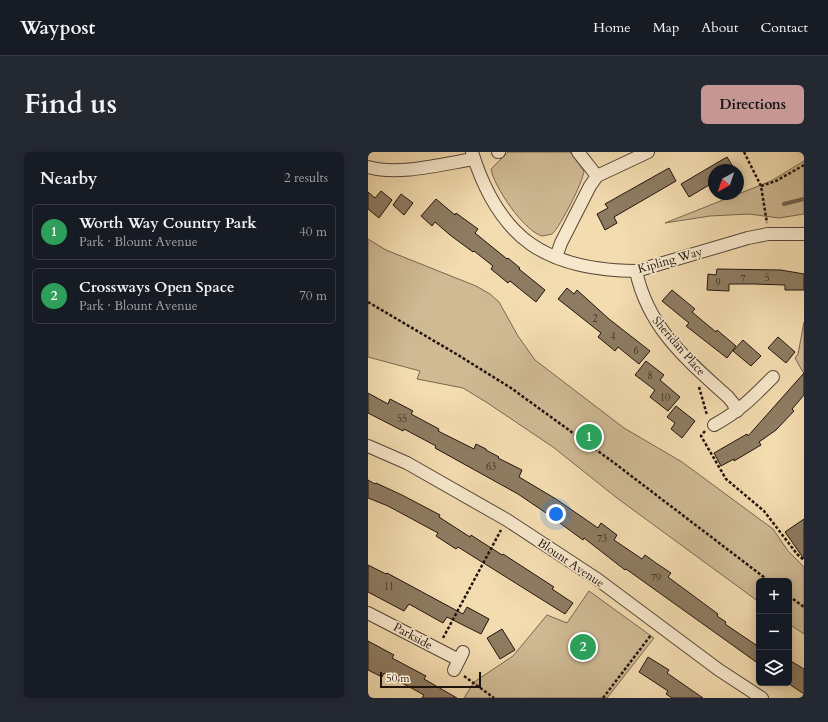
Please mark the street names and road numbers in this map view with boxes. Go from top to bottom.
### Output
street label: Kipling Way [636,243,705,277]
street label: Sheridan Place [649,313,709,379]
street label: Blount Avenue [535,535,607,591]
street label: Parkside [391,619,435,653]

